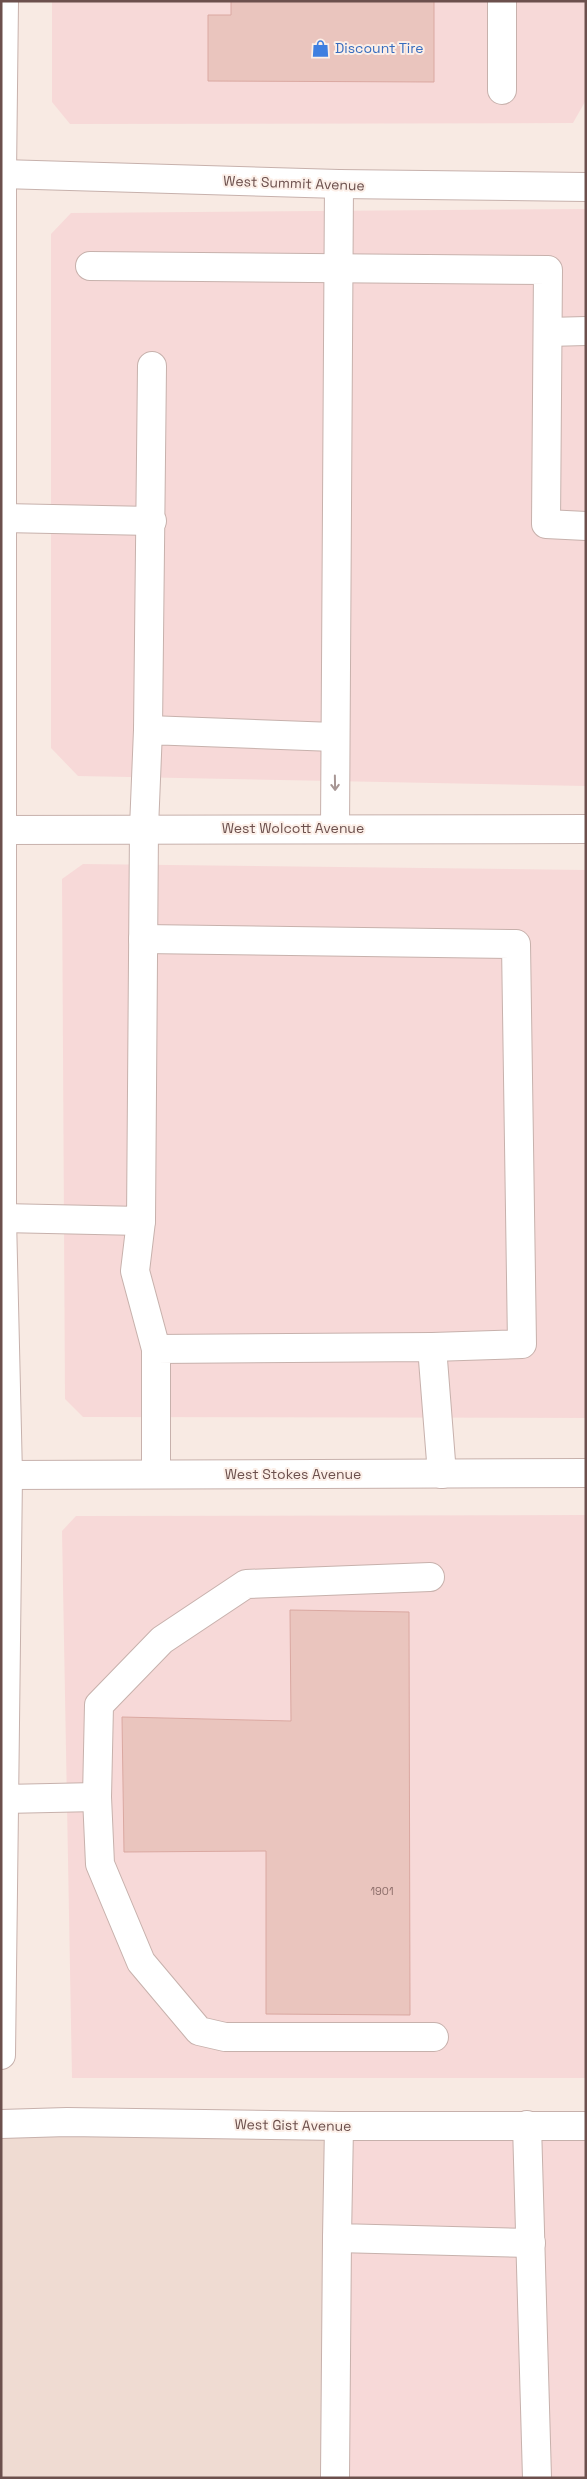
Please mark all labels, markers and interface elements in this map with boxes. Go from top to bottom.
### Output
shop icon: Discount Tire [311,38,331,58]
place label: Discount Tire [335,39,424,57]
street label: West Summit Avenue [223,172,365,194]
one-way arrow [330,774,340,790]
street label: West Wolcott Avenue [222,819,364,837]
street label: West Stokes Avenue [225,1465,361,1483]
house number: 1901 [371,1884,393,1898]
street label: West Gist Avenue [234,2115,352,2135]

